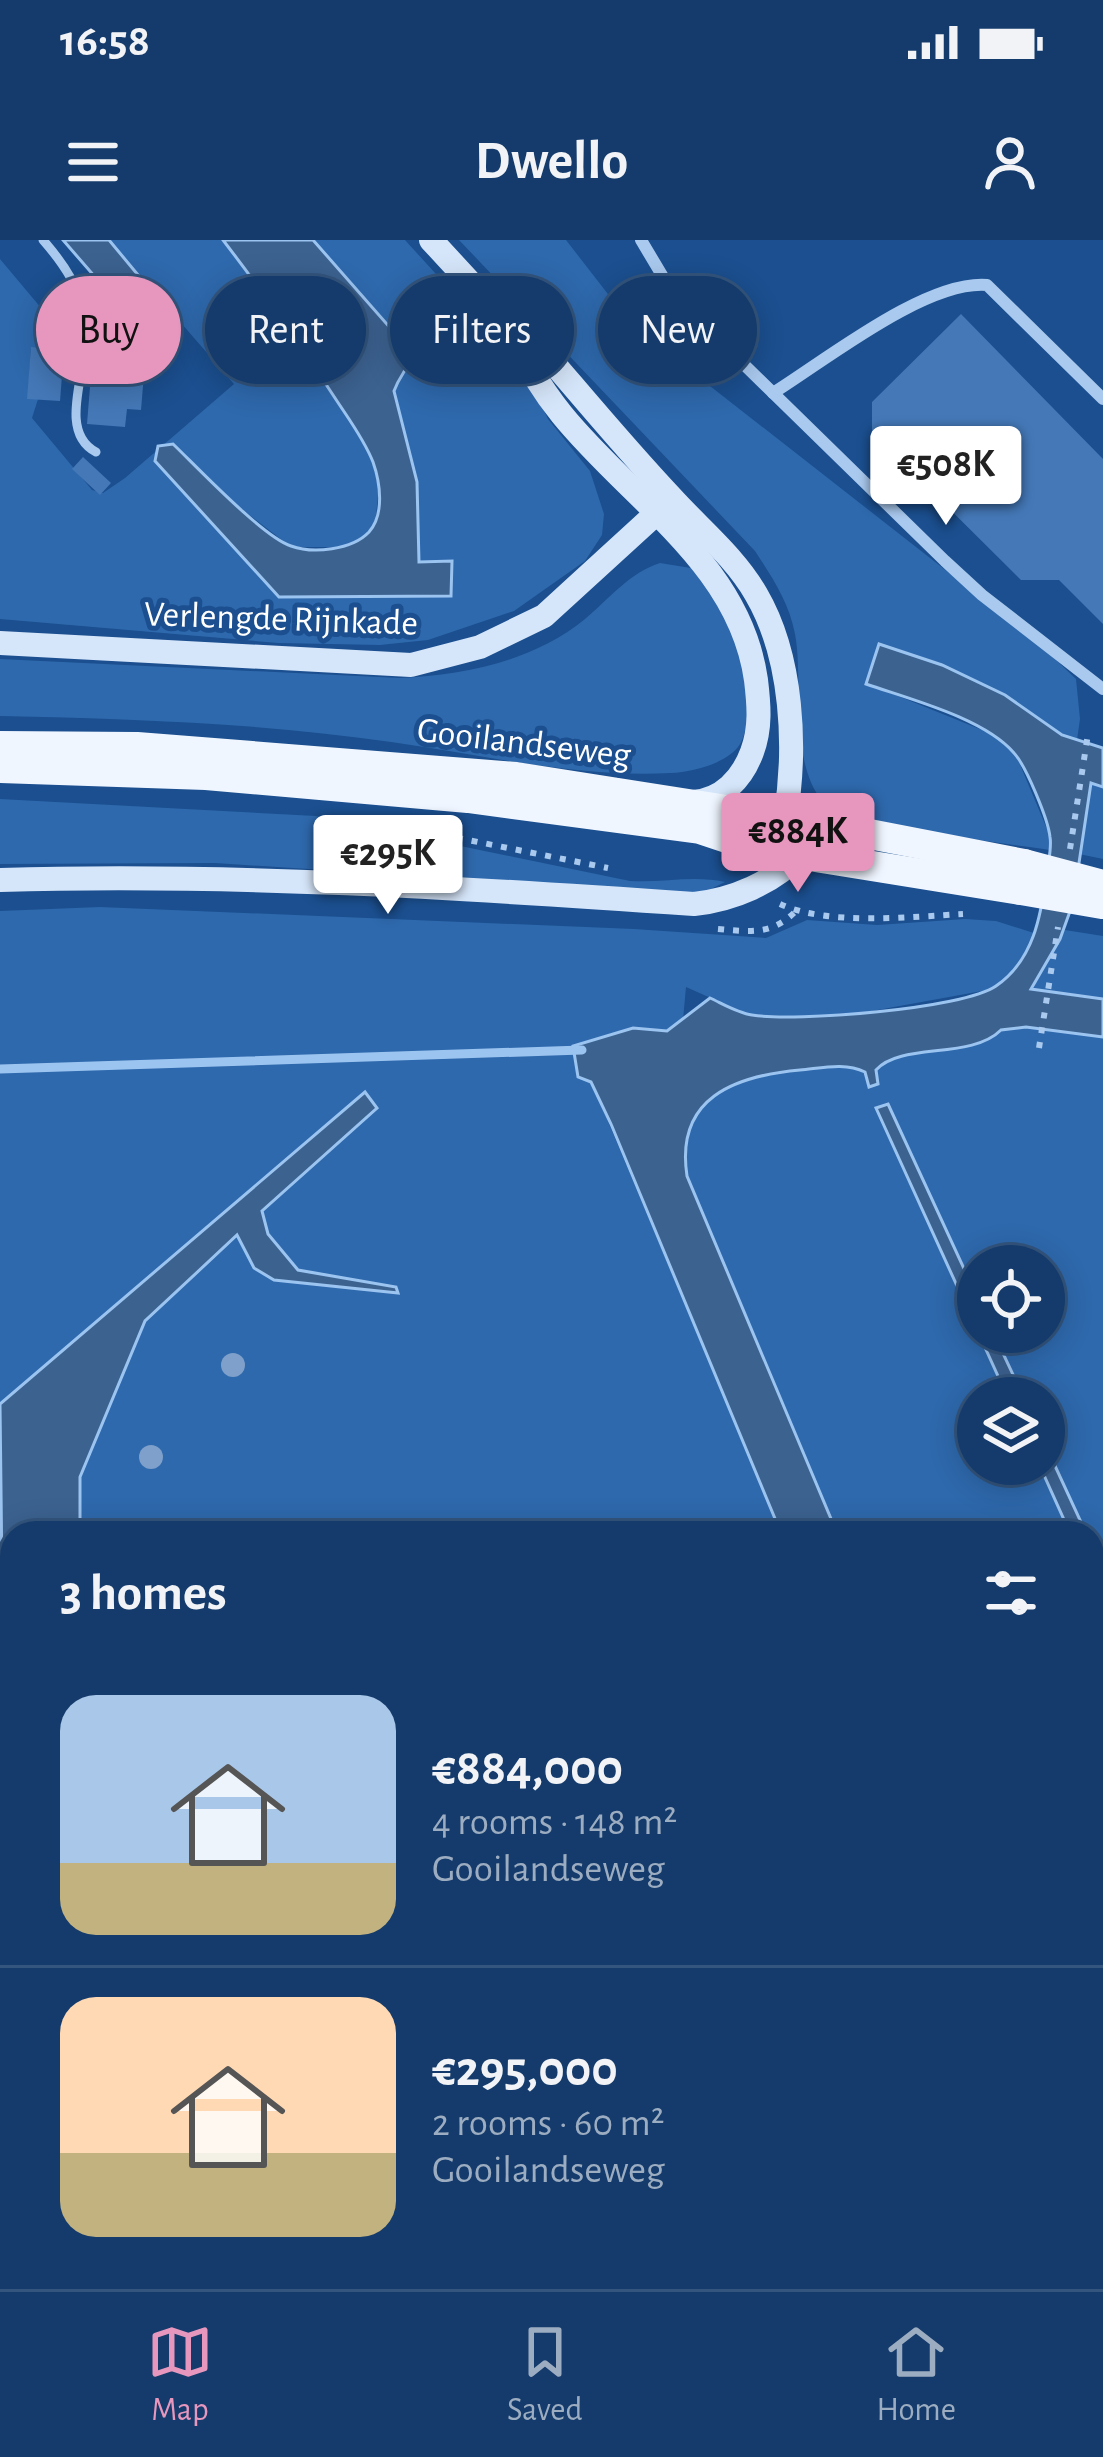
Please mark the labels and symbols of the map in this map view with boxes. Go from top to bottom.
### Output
pin: €508K [862,426,1030,528]
street label: Verlengde Rijnkade [143,596,419,642]
street label: Gooilandseweg [415,712,633,774]
pin: €884K [714,793,882,895]
pin: €295K [304,815,472,917]

